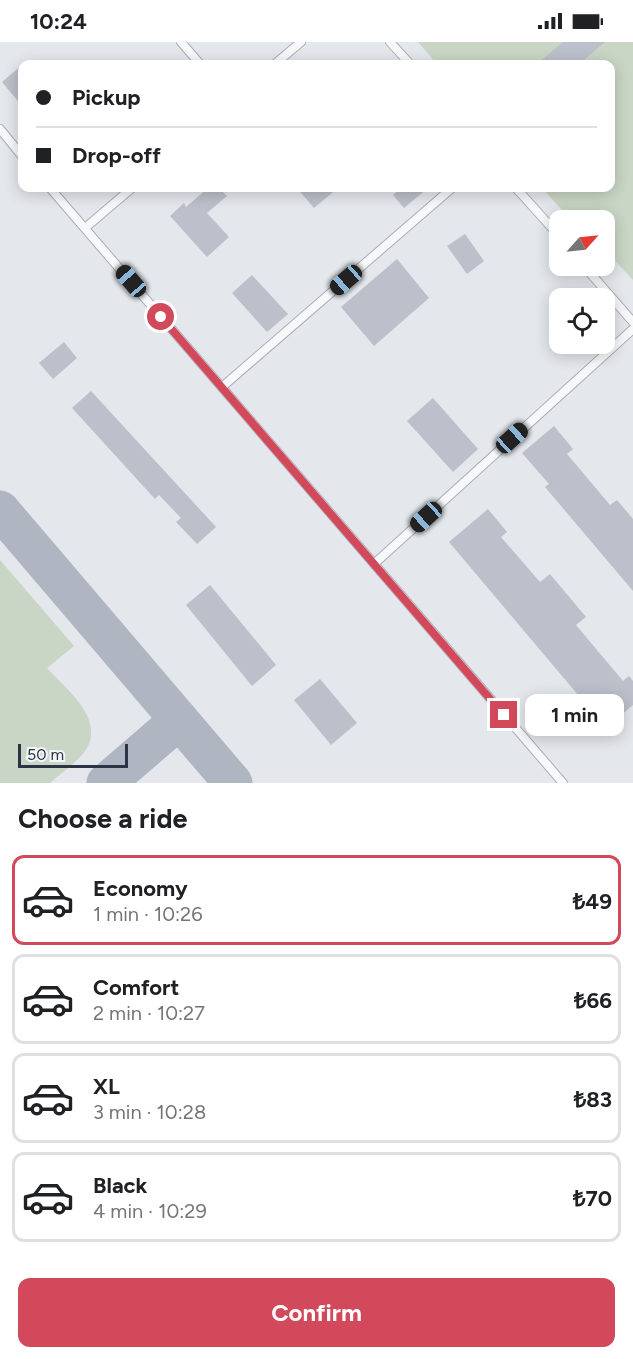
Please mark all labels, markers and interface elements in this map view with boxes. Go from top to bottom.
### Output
text: 10:24 [30,8,87,35]
text: Pickup [72,84,141,111]
text: Drop-off [72,142,161,169]
north arrow [549,210,615,276]
map controls [549,210,615,354]
car [327,261,365,299]
car [112,262,150,300]
button: locate [549,288,615,354]
route start [147,303,174,330]
car [493,419,531,457]
car [407,498,445,536]
callout: 1 min [525,694,624,736]
route end [490,701,517,728]
text: 1 min [551,703,598,727]
scale bar [18,741,128,768]
text: 50 m [27,745,64,764]
text: Choose a ride [18,802,187,835]
icon: car [21,873,75,927]
text: Economy [93,875,188,902]
text: ₺49 [573,888,612,915]
text: 1 min · 10:26 [93,902,203,926]
icon: car [21,972,75,1026]
text: Comfort [93,974,179,1001]
text: ₺66 [574,987,612,1014]
text: 2 min · 10:27 [93,1001,205,1025]
icon: car [21,1071,75,1125]
text: XL [93,1073,120,1100]
text: ₺83 [574,1086,612,1113]
text: 3 min · 10:28 [93,1100,206,1124]
icon: car [21,1170,75,1224]
text: Black [93,1172,147,1199]
text: ₺70 [573,1185,612,1212]
text: 4 min · 10:29 [93,1199,207,1223]
button: Confirm [18,1278,615,1347]

